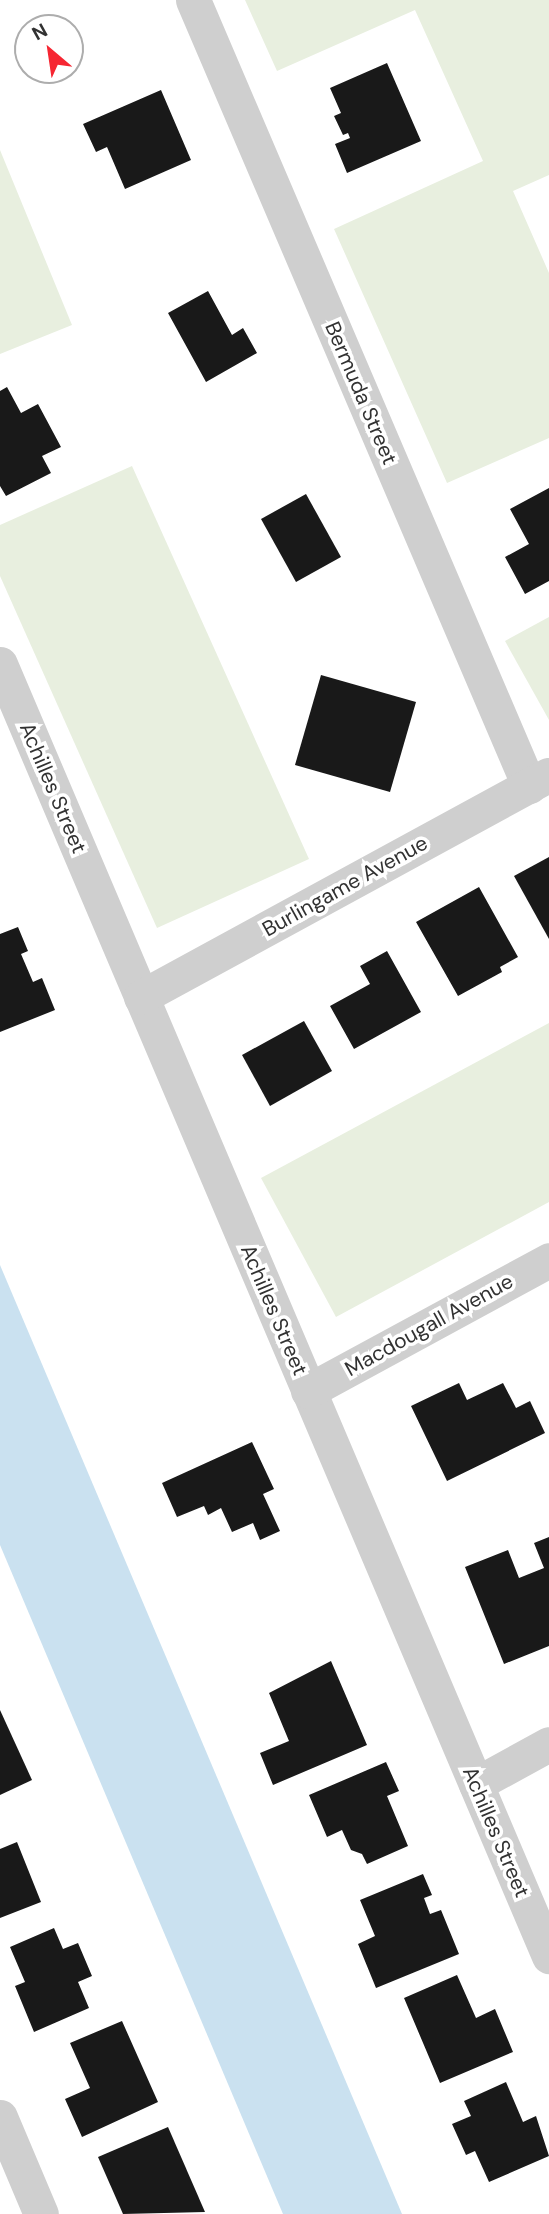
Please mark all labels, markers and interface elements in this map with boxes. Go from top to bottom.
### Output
north arrow [14,14,84,84]
text: N [27,18,52,46]
street label: Bermuda Street [320,318,402,468]
street label: Achilles Street [14,719,92,857]
street label: Burlingame Avenue [258,830,432,942]
street label: Achilles Street [235,1241,313,1379]
street label: Macdougall Avenue [341,1268,517,1382]
street label: Achilles Street [457,1763,535,1901]

